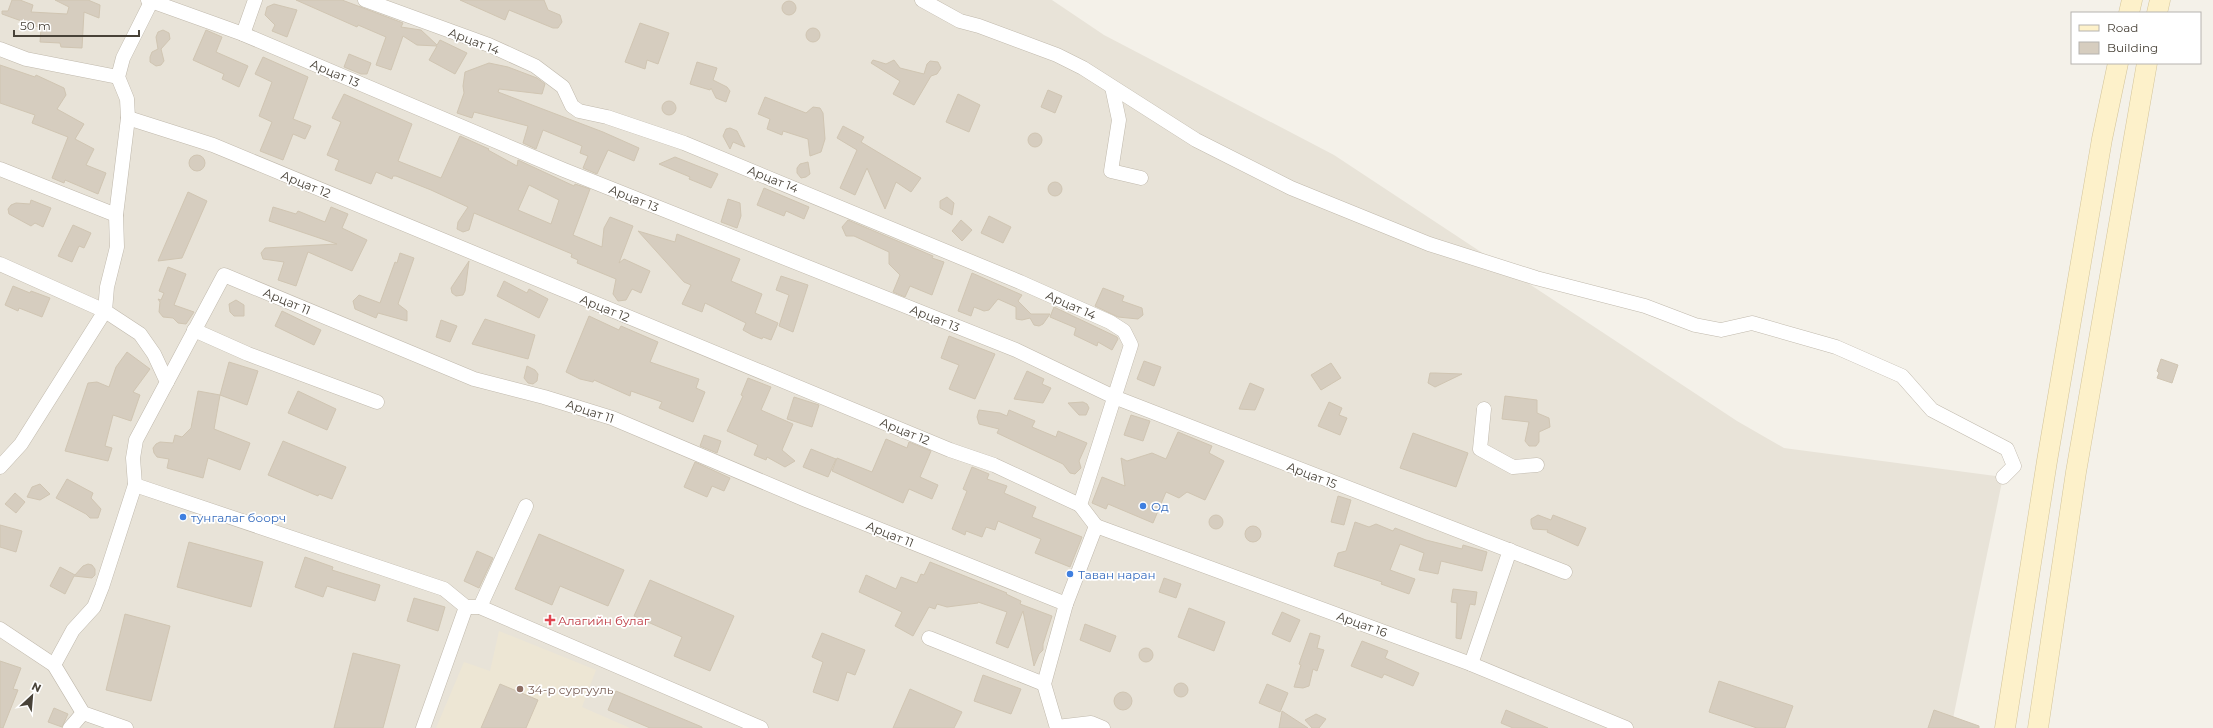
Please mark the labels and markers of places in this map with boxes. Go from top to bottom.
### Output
place label: Од [1151,499,1169,514]
marker: Од [1138,501,1148,511]
place label: тунгалаг боорч [191,510,286,525]
marker: тунгалаг боорч [178,512,188,522]
place label: Таван наран [1078,567,1156,582]
marker: Таван наран [1065,569,1075,579]
place label: Алагийн булаг [558,613,650,628]
marker: Алагийн булаг [545,615,555,625]
place label: 34-р сургууль [528,682,614,697]
marker: 34-р сургууль [515,684,525,694]

